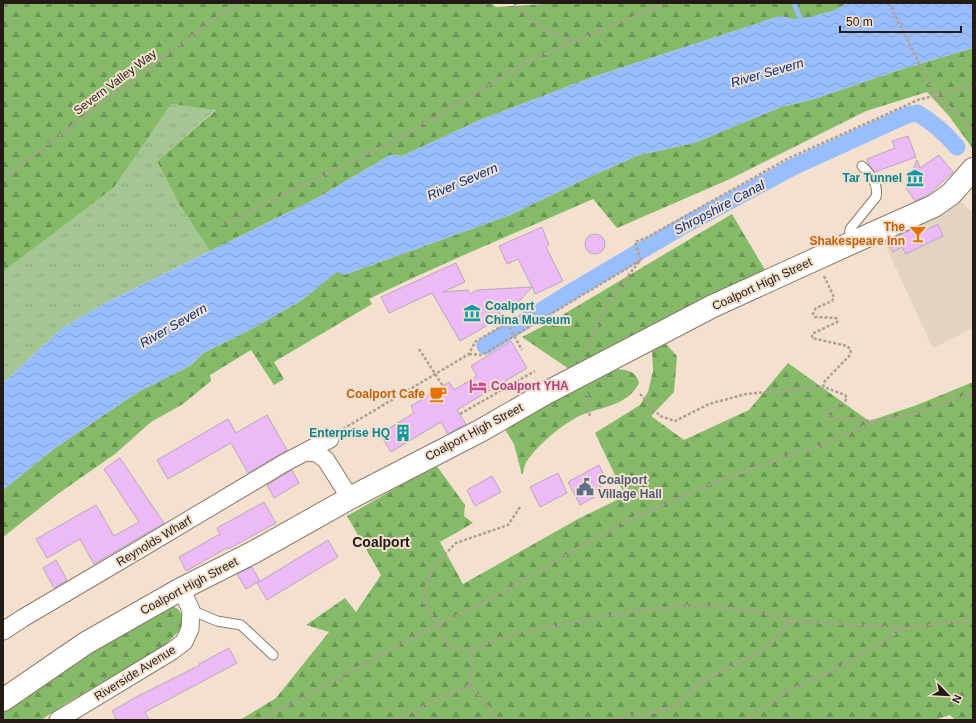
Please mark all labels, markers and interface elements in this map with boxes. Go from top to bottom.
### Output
scale bar [840,8,961,34]
text: 50 m [846,15,873,29]
street label: Severn Valley Way [71,46,159,118]
water label: River Severn [729,55,805,90]
water label: River Severn [425,160,500,203]
museum icon: Tar Tunnel [905,168,925,188]
place label: Tar Tunnel [842,171,902,185]
water label: Shropshire Canal [671,177,768,238]
place label: The Shakespeare Inn [810,220,905,248]
bar icon: The Shakespeare Inn [908,224,928,244]
street label: Coalport High Street [710,254,815,313]
place label: Coalport China Museum [485,299,570,327]
water label: River Severn [137,300,210,351]
museum icon: Coalport China Museum [462,303,482,323]
hotel icon: Coalport YHA [468,376,488,396]
place label: Coalport YHA [491,379,569,393]
cafe icon: Coalport Cafe [428,384,448,404]
place label: Coalport Cafe [346,387,425,401]
street label: Coalport High Street [423,400,526,464]
building icon: Enterprise HQ [393,423,413,443]
place label: Enterprise HQ [309,426,390,440]
place label: Coalport Village Hall [598,473,662,501]
public building icon: Coalport Village Hall [575,477,595,497]
street label: Reynolds Wharf [114,513,195,569]
district label: Coalport [352,534,410,550]
street label: Coalport High Street [138,554,241,618]
street label: Riverside Avenue [92,642,178,704]
north arrow [928,675,968,715]
text: N [950,693,964,705]

